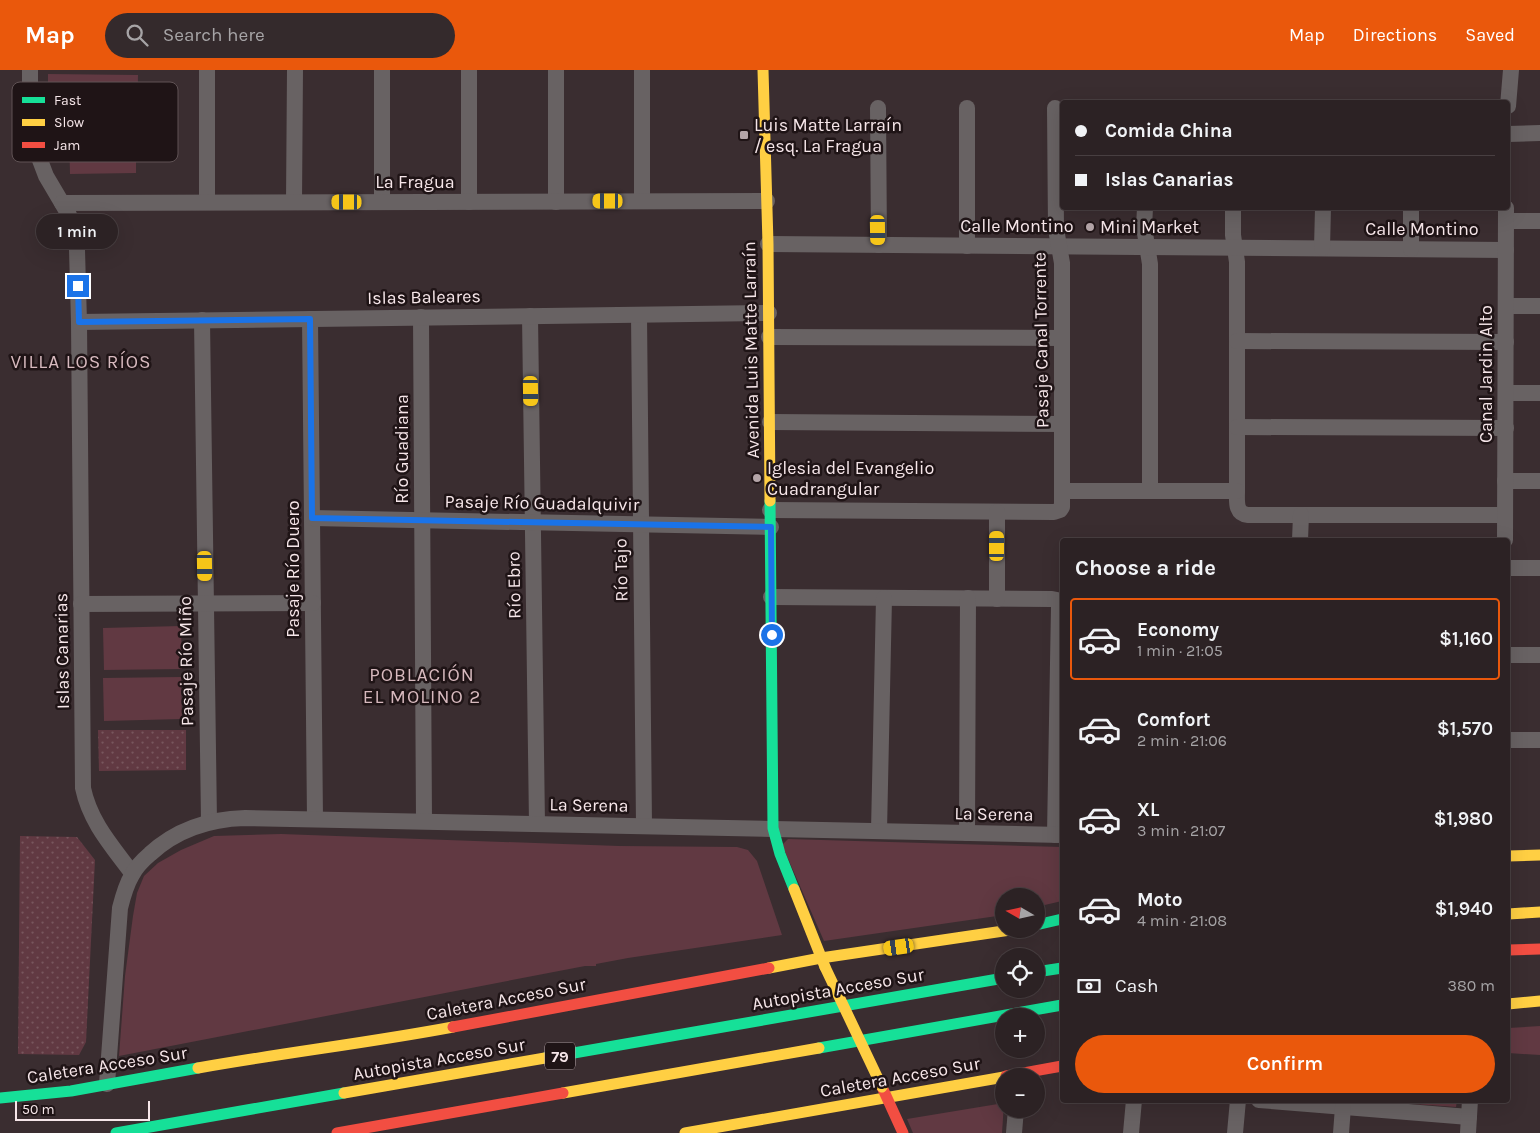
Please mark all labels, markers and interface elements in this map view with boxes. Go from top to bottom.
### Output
search box [105,13,455,58]
text: Map [25,21,75,49]
icon: search [123,21,151,49]
text: Search here [163,24,265,46]
text: Map [1289,24,1325,46]
text: Directions [1353,24,1437,46]
text: Saved [1465,24,1515,46]
legend [12,82,178,162]
text: Fast [54,92,81,109]
text: Slow [54,114,84,131]
place label: Luis Matte Larraín / esq. La Fragua [754,114,902,157]
text: Comida China [1105,120,1233,142]
marker: Luis Matte Larraín / esq. La Fragua [738,129,750,141]
text: Jam [54,137,80,154]
text: Islas Canarias [1105,169,1233,191]
street label: La Fragua [375,171,455,193]
car [593,194,623,209]
car [332,195,362,210]
callout: 1 min [37,214,119,248]
car [870,215,885,245]
street label: Calle Montino [960,215,1074,237]
place label: Mini Market [1100,216,1199,238]
street label: Calle Montino [1365,218,1479,240]
marker: Mini Market [1084,221,1096,233]
text: 1 min [57,222,97,241]
street label: Avenida Luis Matte Larraín [738,241,764,459]
street label: Pasaje Canal Torrente [1028,252,1054,428]
route end [67,275,89,297]
street label: Islas Baleares [367,285,481,309]
street label: Canal Jardin Alto [1475,305,1497,443]
district label: VILLA LOS RÍOS [10,350,152,373]
car [523,376,538,406]
street label: Río Guadiana [391,394,413,504]
place label: Iglesia del Evangelio Cuadrangular [767,457,934,500]
marker: Iglesia del Evangelio Cuadrangular [751,472,763,484]
street label: Pasaje Río Guadalquivir [445,490,640,516]
street label: Pasaje Río Duero [282,500,304,638]
car [989,531,1004,561]
street label: Río Tajo [609,538,633,602]
car [197,551,212,581]
street label: Río Ebro [502,551,526,619]
text: Choose a ride [1075,555,1216,581]
street label: Islas Canarias [50,593,74,709]
street label: Pasaje Río Miño [174,596,198,726]
icon: car [1077,617,1122,662]
text: Economy [1137,619,1219,641]
route start [761,624,783,646]
text: $1,160 [1439,628,1493,650]
text: 1 min · 21:05 [1137,641,1223,660]
district label: POBLACIÓN EL MOLINO 2 [363,663,481,708]
icon: car [1077,707,1122,752]
text: Comfort [1137,709,1211,731]
text: $1,570 [1437,718,1493,740]
text: 2 min · 21:06 [1137,731,1227,750]
street label: La Serena [549,793,629,817]
icon: car [1077,797,1122,842]
text: XL [1137,799,1159,821]
street label: La Serena [954,802,1034,826]
text: $1,980 [1434,808,1493,830]
text: 3 min · 21:07 [1137,821,1225,840]
icon: car [1077,887,1122,932]
north arrow [995,888,1045,938]
map controls [995,888,1045,1118]
text: Moto [1137,889,1183,911]
text: $1,940 [1435,898,1493,920]
text: 4 min · 21:08 [1137,911,1227,930]
car [883,937,914,957]
button: locate [995,948,1045,998]
street label: Autopista Acceso Sur [750,963,926,1015]
icon: cash [1075,972,1103,1000]
street label: Caletera Acceso Sur [424,973,588,1025]
text: Cash [1115,975,1159,997]
text: 380 m [1447,976,1495,995]
button: + [995,1008,1045,1058]
street label: Autopista Acceso Sur [351,1033,527,1085]
button: Confirm [1075,1035,1495,1093]
street label: Caletera Acceso Sur [25,1041,189,1089]
road number: 79 [545,1042,575,1069]
street label: Caletera Acceso Sur [818,1052,982,1102]
button: − [995,1068,1045,1118]
scale bar [15,1098,150,1121]
text: 50 m [22,1101,55,1118]

